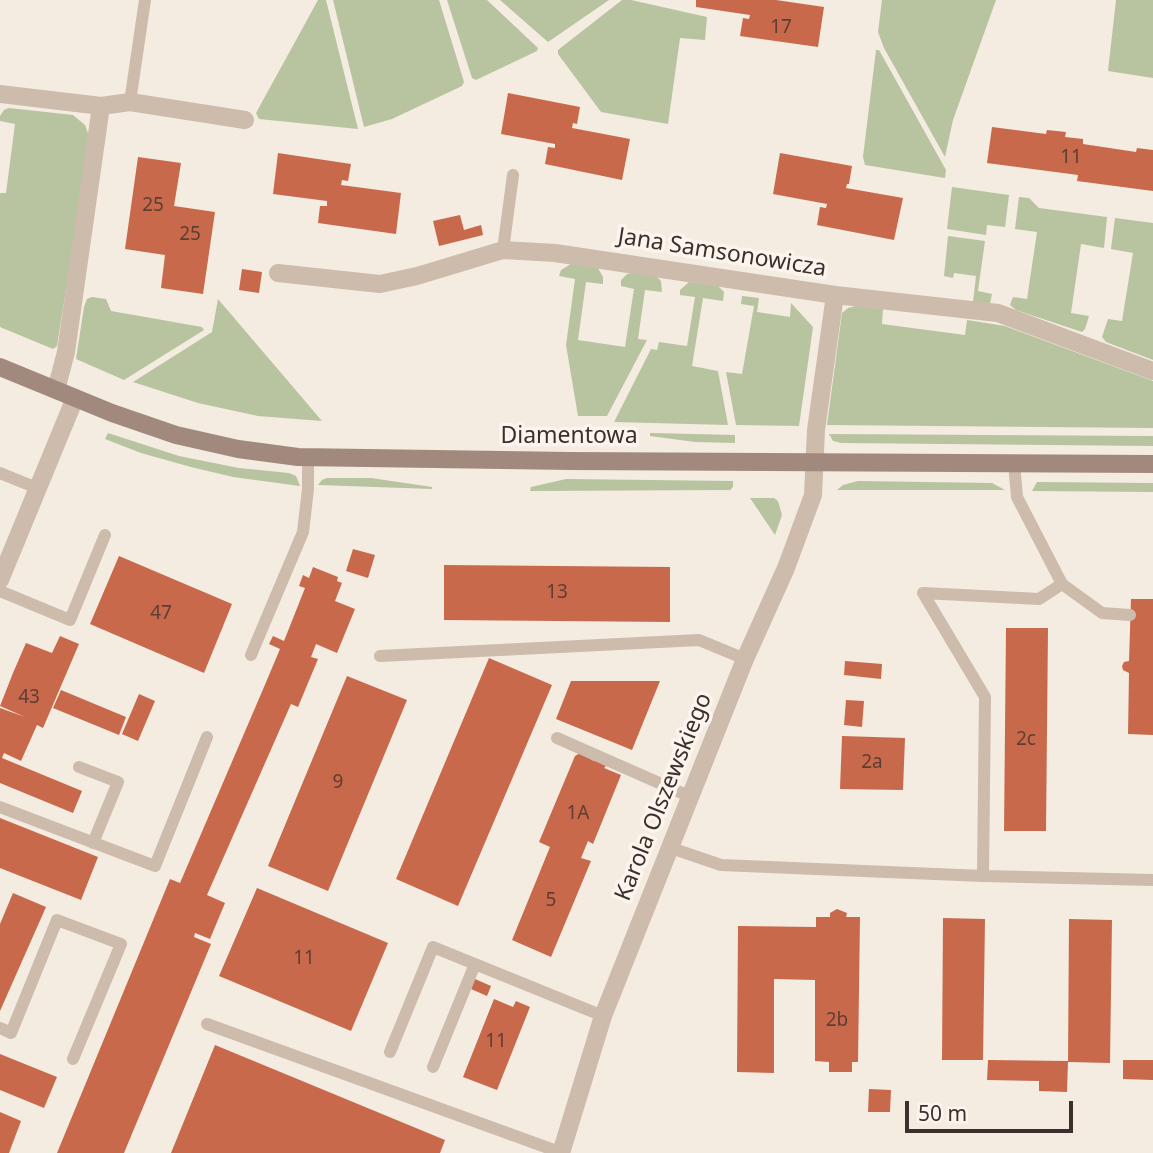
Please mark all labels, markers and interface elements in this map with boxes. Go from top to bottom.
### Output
house number: 17 [770,17,792,39]
house number: 11 [1060,147,1082,169]
house number: 25 [142,195,164,217]
street label: Jana Samsonowicza [616,223,828,283]
house number: 25 [179,224,201,246]
street label: Diamentowa [500,422,638,450]
house number: 13 [546,582,568,604]
house number: 47 [150,603,172,625]
house number: 43 [18,687,40,709]
street label: Karola Olszewskiego [610,689,718,905]
house number: 2c [1016,729,1036,751]
house number: 2a [861,752,883,774]
house number: 9 [333,772,343,794]
house number: 1A [566,803,590,825]
house number: 5 [546,890,556,912]
house number: 11 [293,948,315,970]
house number: 2b [826,1010,848,1032]
house number: 11 [485,1031,507,1053]
scale bar [908,1086,1076,1130]
text: 50 m [918,1099,967,1127]

